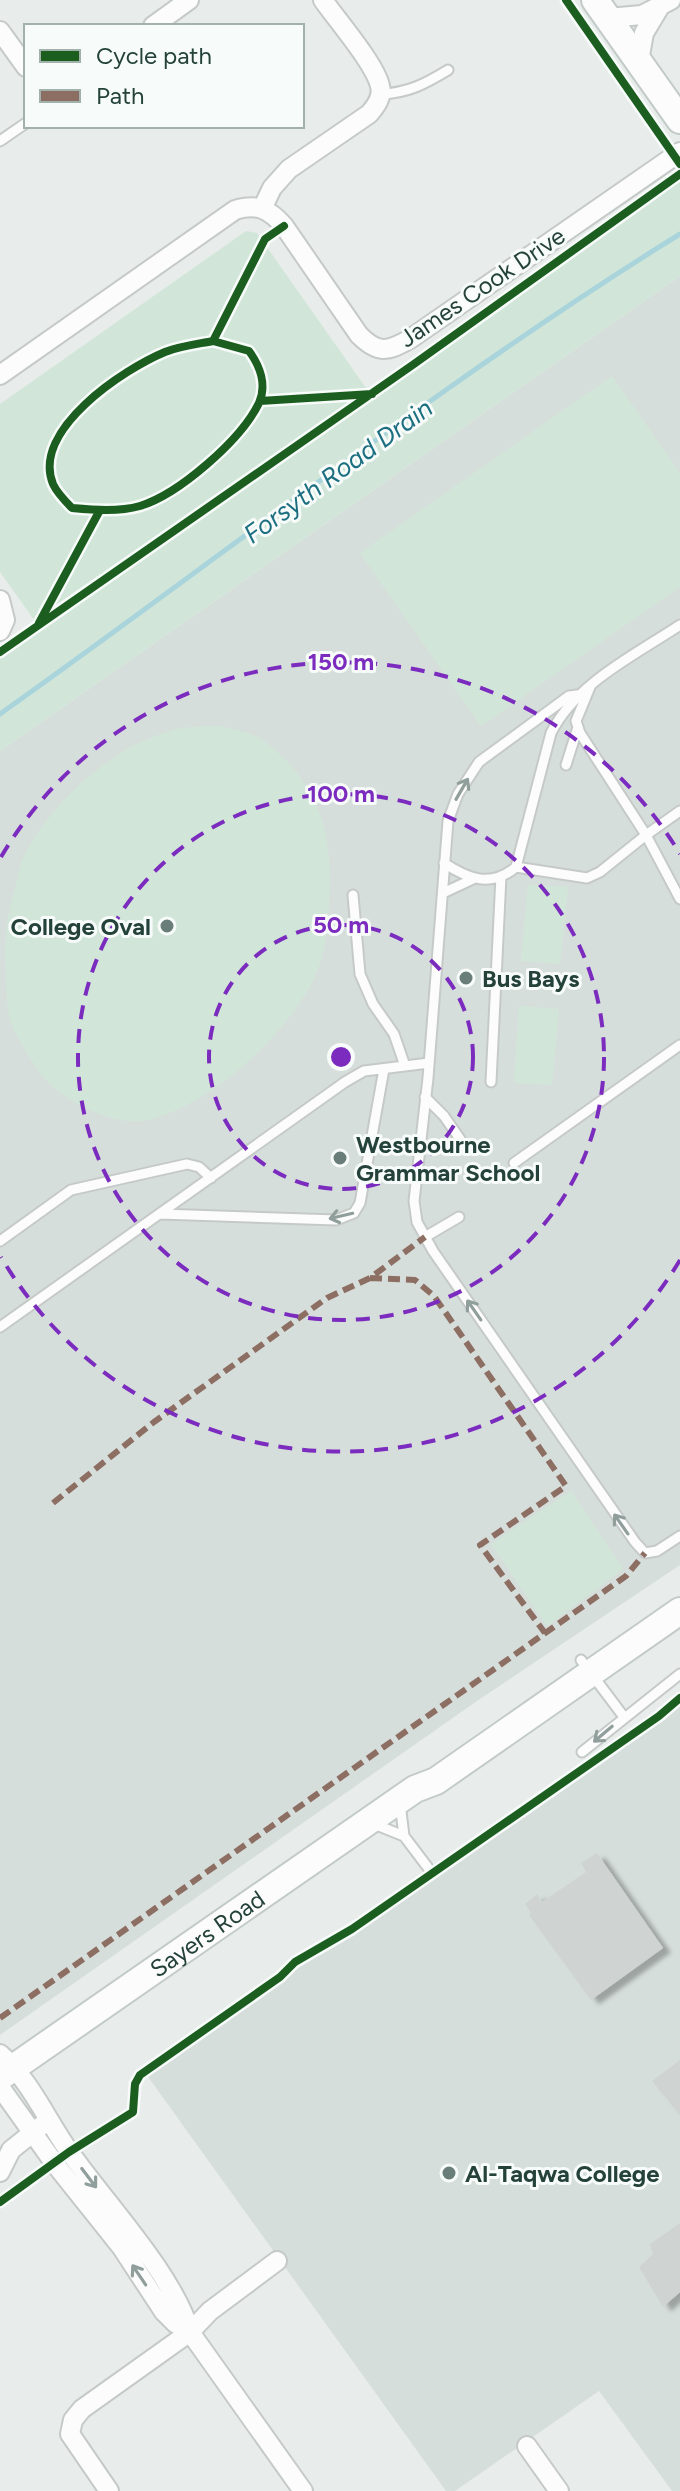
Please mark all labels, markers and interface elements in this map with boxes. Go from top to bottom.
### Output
legend [24,24,304,128]
text: Cycle path [96,41,212,70]
text: Path [96,81,144,110]
street label: James Cook Drive [394,221,570,353]
water label: Forsyth Road Drain [237,392,439,550]
text: 150 m [308,647,374,676]
one-way arrow [454,778,470,801]
text: 100 m [307,779,375,808]
text: 50 m [313,910,369,939]
place label: College Oval [11,912,151,941]
marker: College Oval [158,917,176,935]
place label: Bus Bays [482,964,579,993]
marker: Bus Bays [457,969,475,987]
centre of rings [327,1043,355,1071]
place label: Westbourne Grammar School [356,1130,540,1187]
marker: Westbourne Grammar School [331,1149,349,1167]
one-way arrow [329,1209,355,1224]
one-way arrow [466,1299,482,1321]
one-way arrow [613,1513,629,1535]
one-way arrow [593,1725,614,1743]
street label: Sayers Road [144,1884,270,1983]
place label: Al-Taqwa College [465,2159,660,2188]
marker: Al-Taqwa College [440,2164,458,2182]
one-way arrow [80,2167,97,2188]
one-way arrow [131,2264,147,2286]

